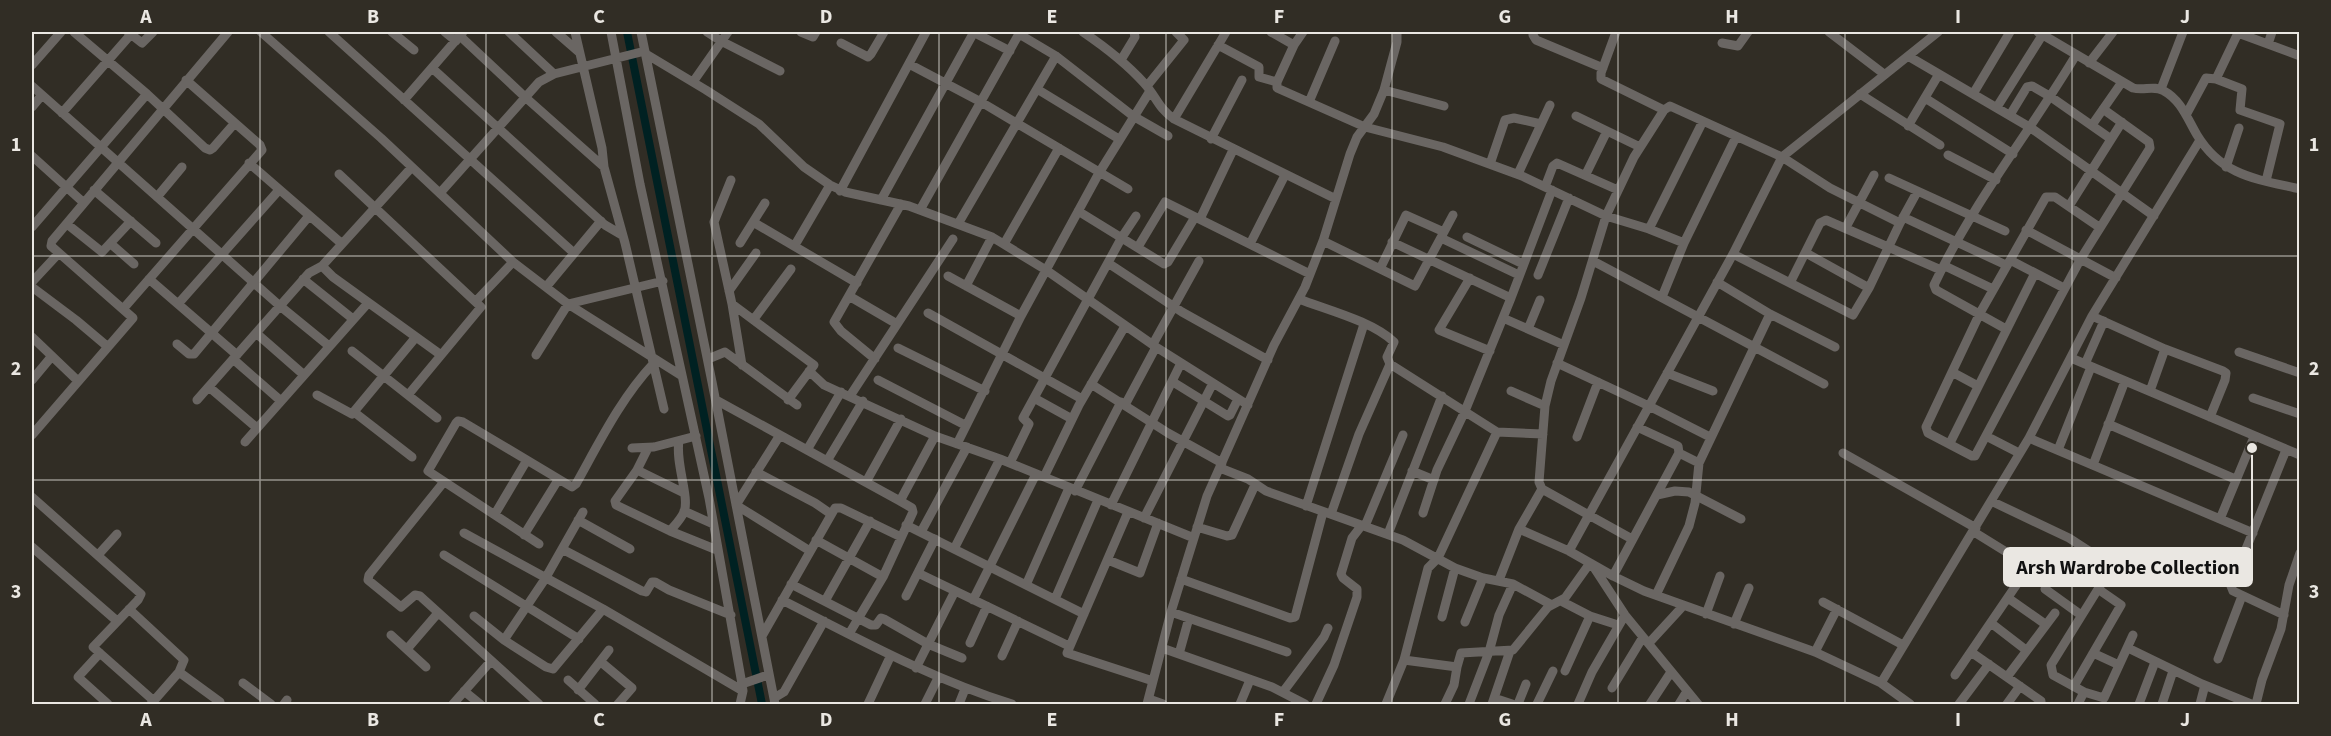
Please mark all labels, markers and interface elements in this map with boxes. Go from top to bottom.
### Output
text: A [139,3,152,31]
text: B [367,3,379,31]
text: C [593,3,605,31]
text: D [820,3,832,31]
text: E [1047,3,1057,31]
text: F [1274,3,1284,31]
text: G [1499,3,1511,31]
text: H [1725,3,1739,31]
text: I [1955,3,1961,31]
text: J [2180,3,2190,31]
text: 1 [11,131,21,159]
text: 1 [2309,131,2319,159]
text: 2 [11,355,21,383]
text: 2 [2309,355,2319,383]
callout: Arsh Wardrobe Collection [2004,548,2252,586]
text: Arsh Wardrobe Collection [2015,554,2240,582]
text: 3 [11,578,21,606]
text: 3 [2309,578,2319,606]
text: A [139,706,152,734]
text: B [367,706,379,734]
text: C [593,706,605,734]
text: D [820,706,832,734]
text: E [1047,706,1057,734]
text: F [1274,706,1284,734]
text: G [1499,706,1511,734]
text: H [1725,706,1739,734]
text: I [1955,706,1961,734]
text: J [2180,706,2190,734]

